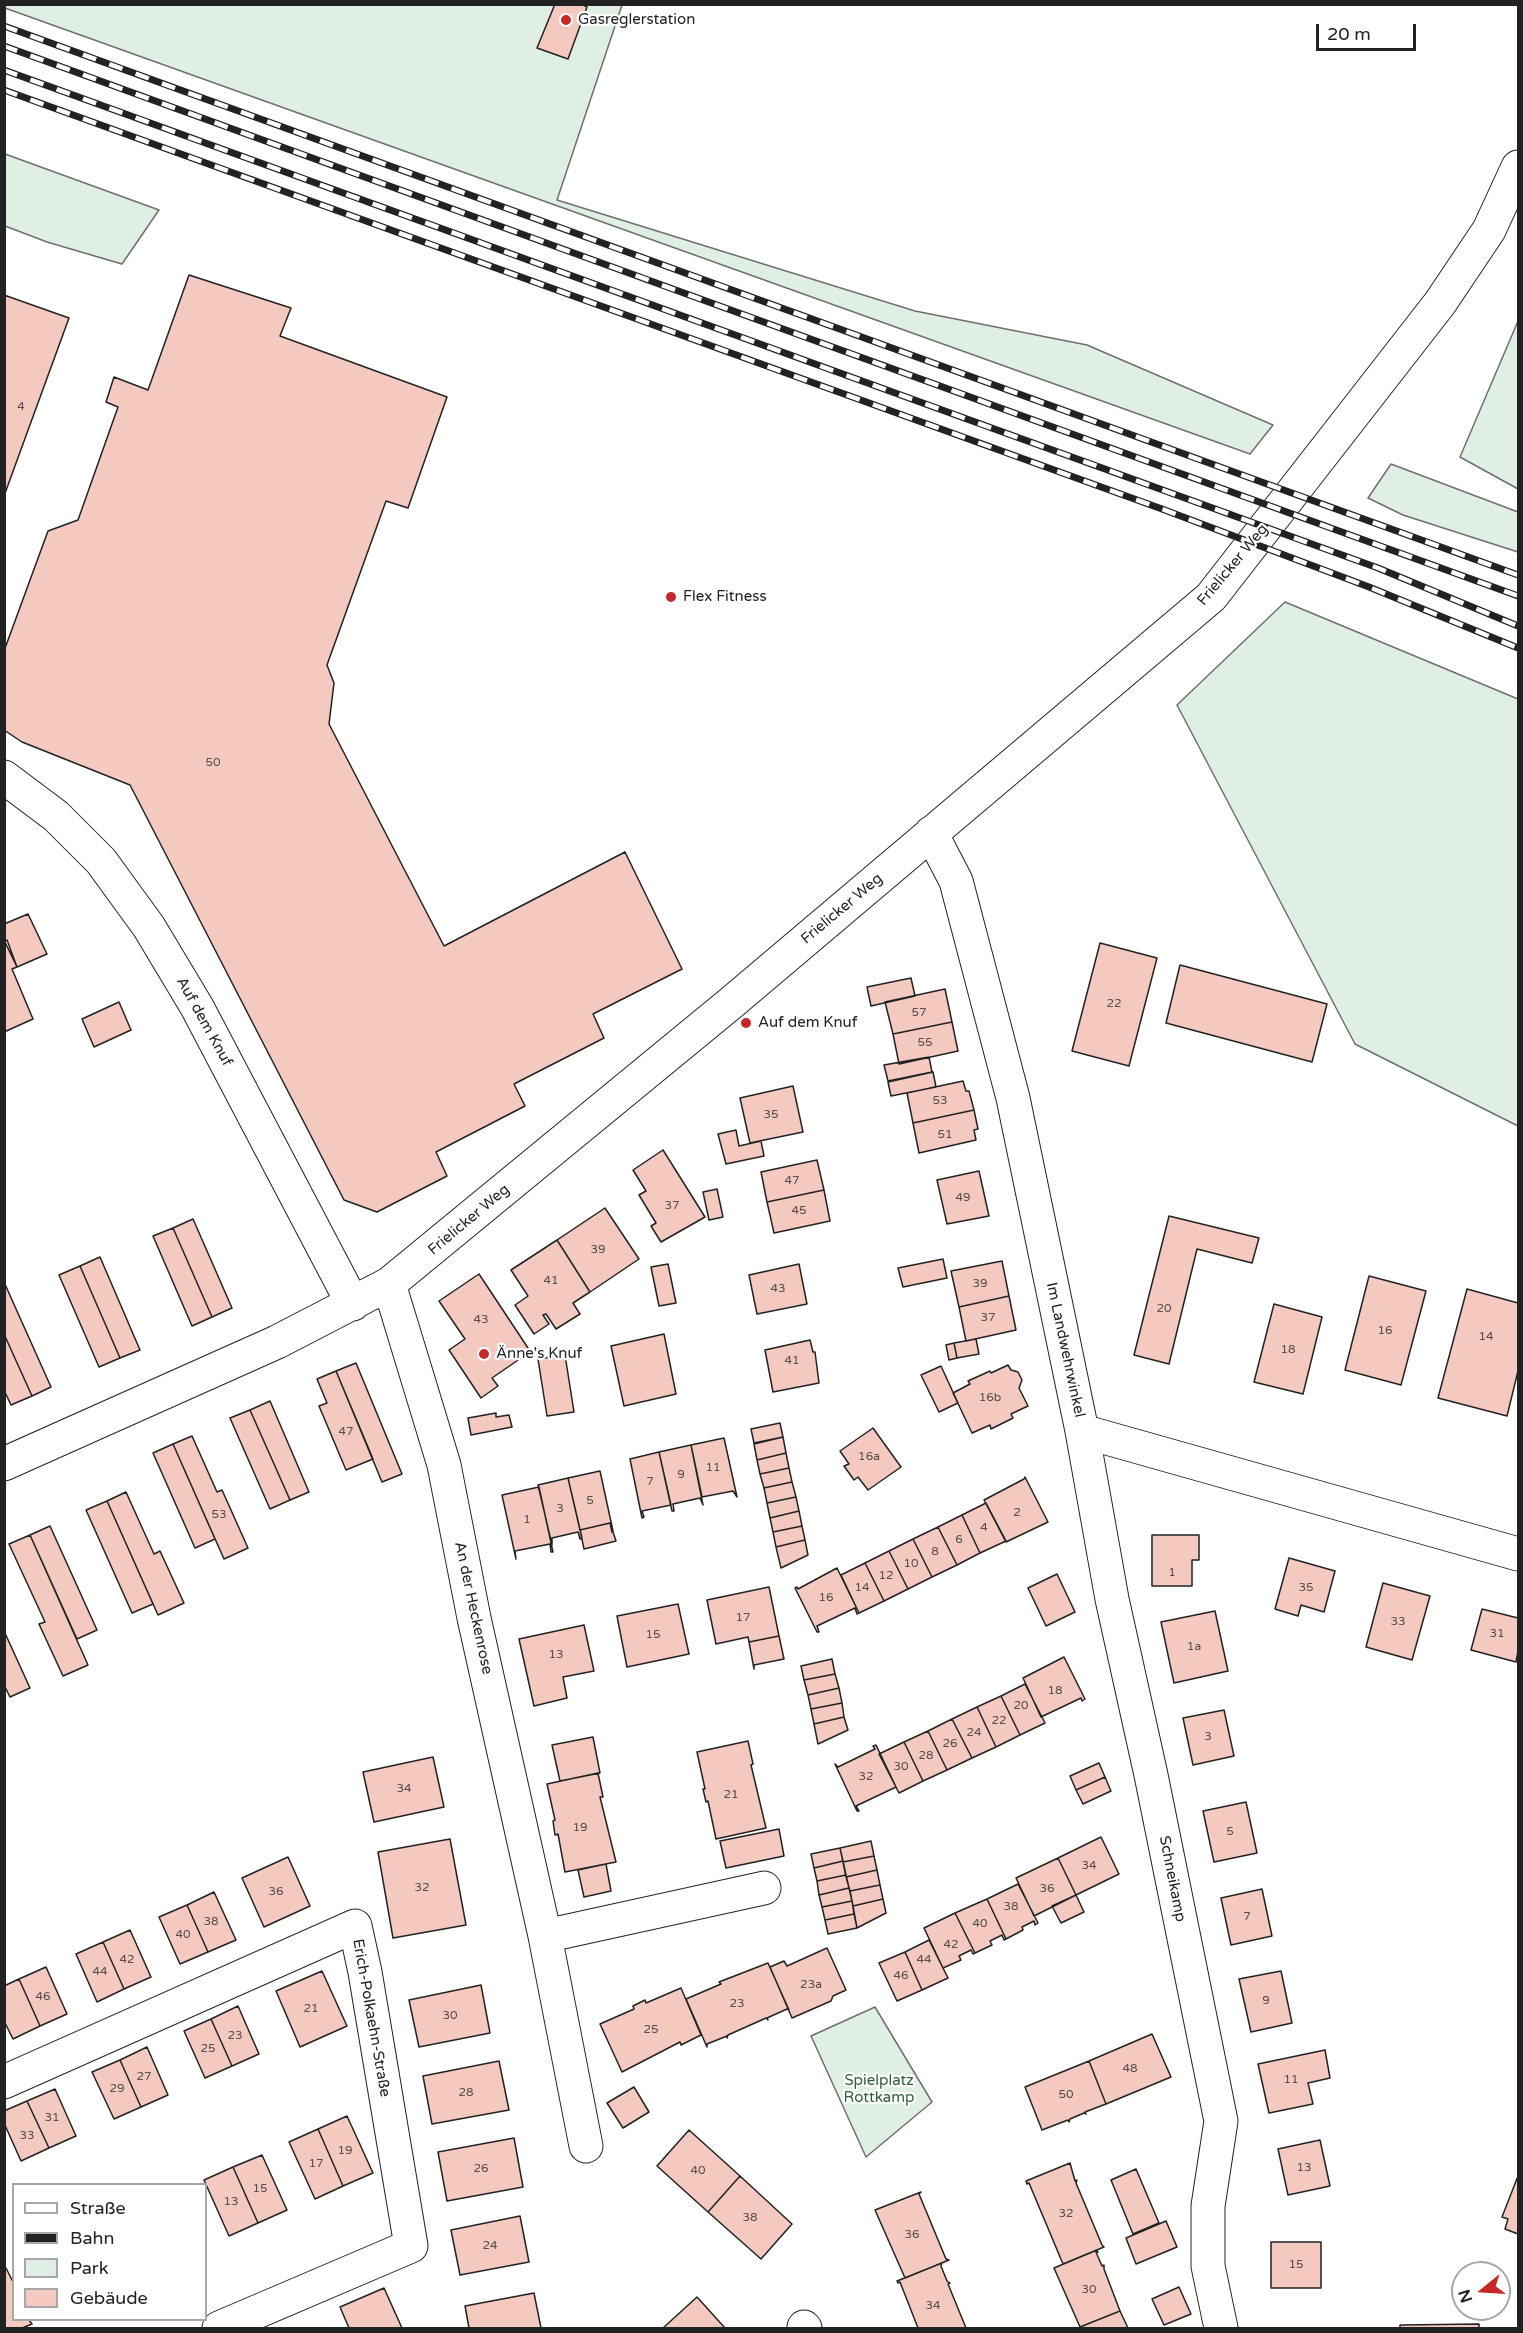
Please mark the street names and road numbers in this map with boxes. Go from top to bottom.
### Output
street label: Frielicker Weg [1194,521,1272,609]
street label: Frielicker Weg [798,870,886,948]
street label: Auf dem Knuf [172,974,236,1070]
street label: Frielicker Weg [425,1181,513,1259]
street label: Im Landwehrwinkel [1042,1281,1088,1419]
street label: An der Heckenrose [450,1540,496,1676]
street label: Schneikamp [1155,1834,1189,1924]
street label: Erich-Polkaehn-Straße [348,1937,394,2099]

